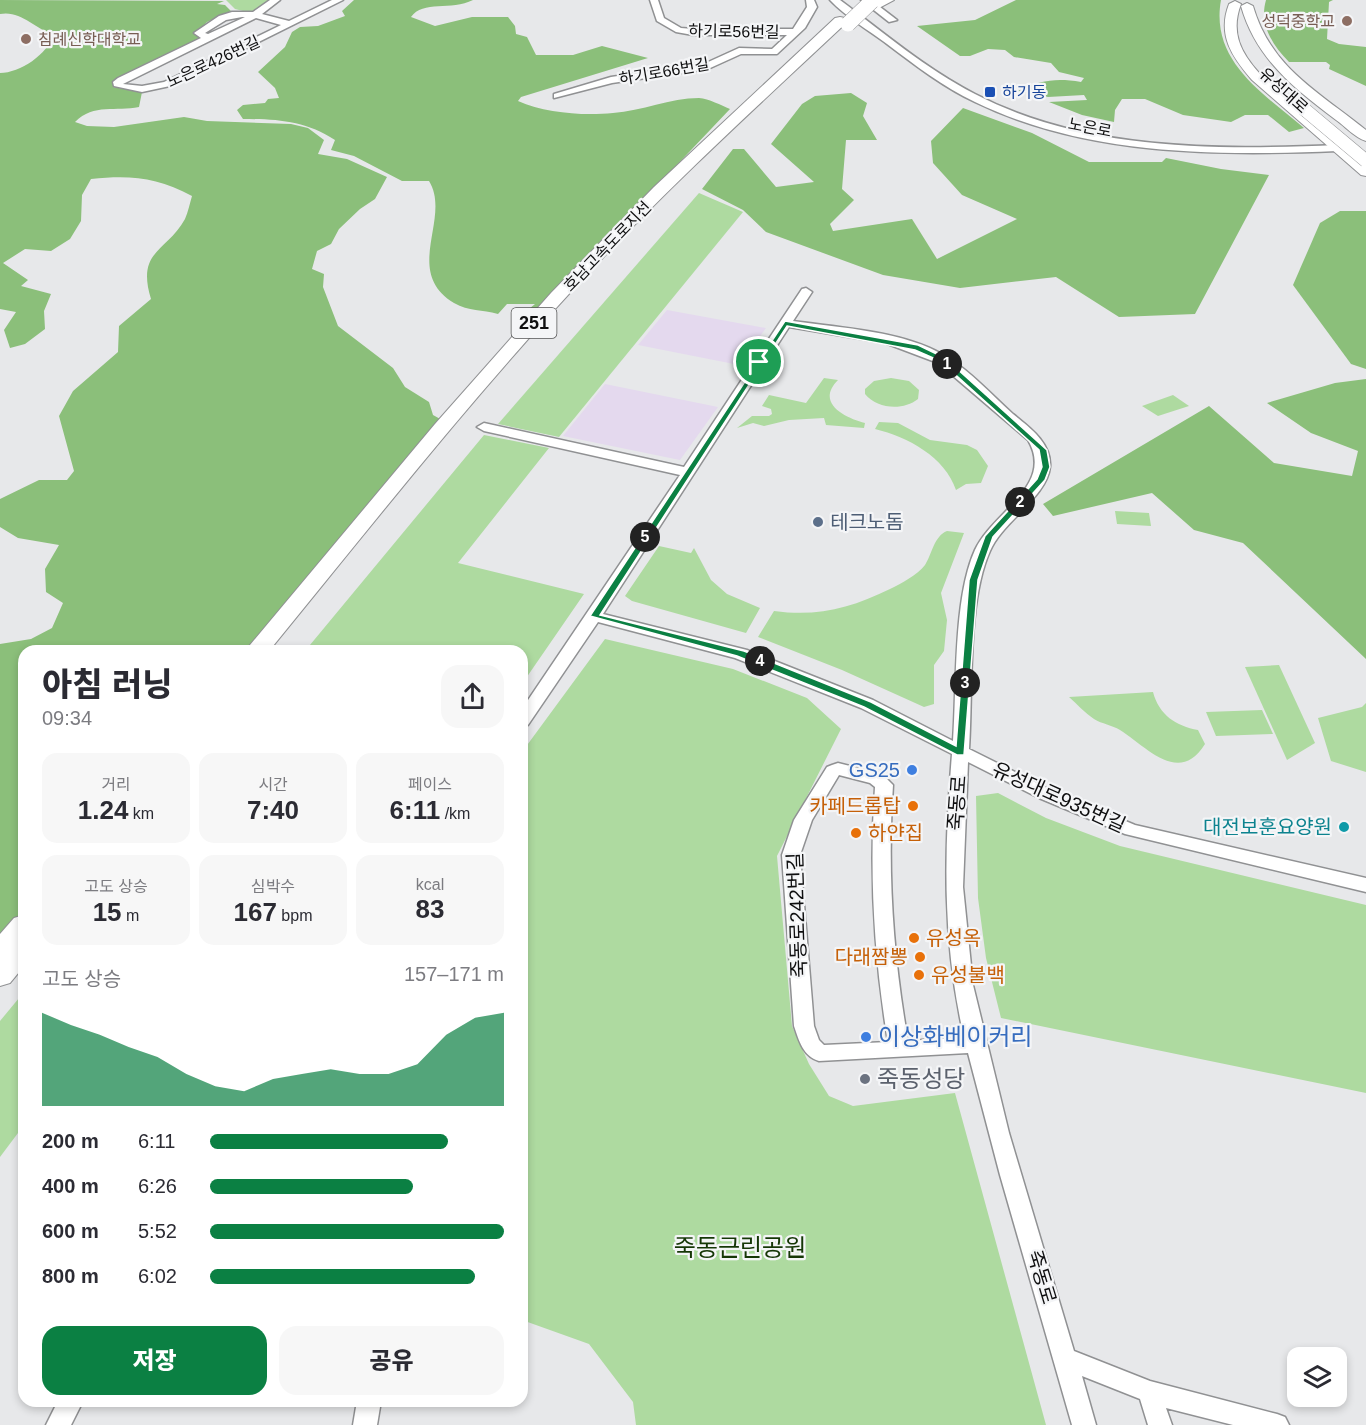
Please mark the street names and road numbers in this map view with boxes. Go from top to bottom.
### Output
street label: 하기로56번길 [688,22,780,41]
street label: 노은로426번길 [164,33,262,90]
street label: 하기로66번길 [618,55,711,88]
street label: 유성대로 [1256,64,1311,117]
street label: 노은로 [1067,115,1113,140]
street label: 호남고속도로지선 [560,198,654,295]
road number: 251 [512,308,556,338]
street label: 유성대로935번길 [989,758,1129,836]
street label: 죽동로 [944,775,970,831]
street label: 죽동로242번길 [784,852,810,978]
street label: 죽동로 [1023,1247,1061,1307]

